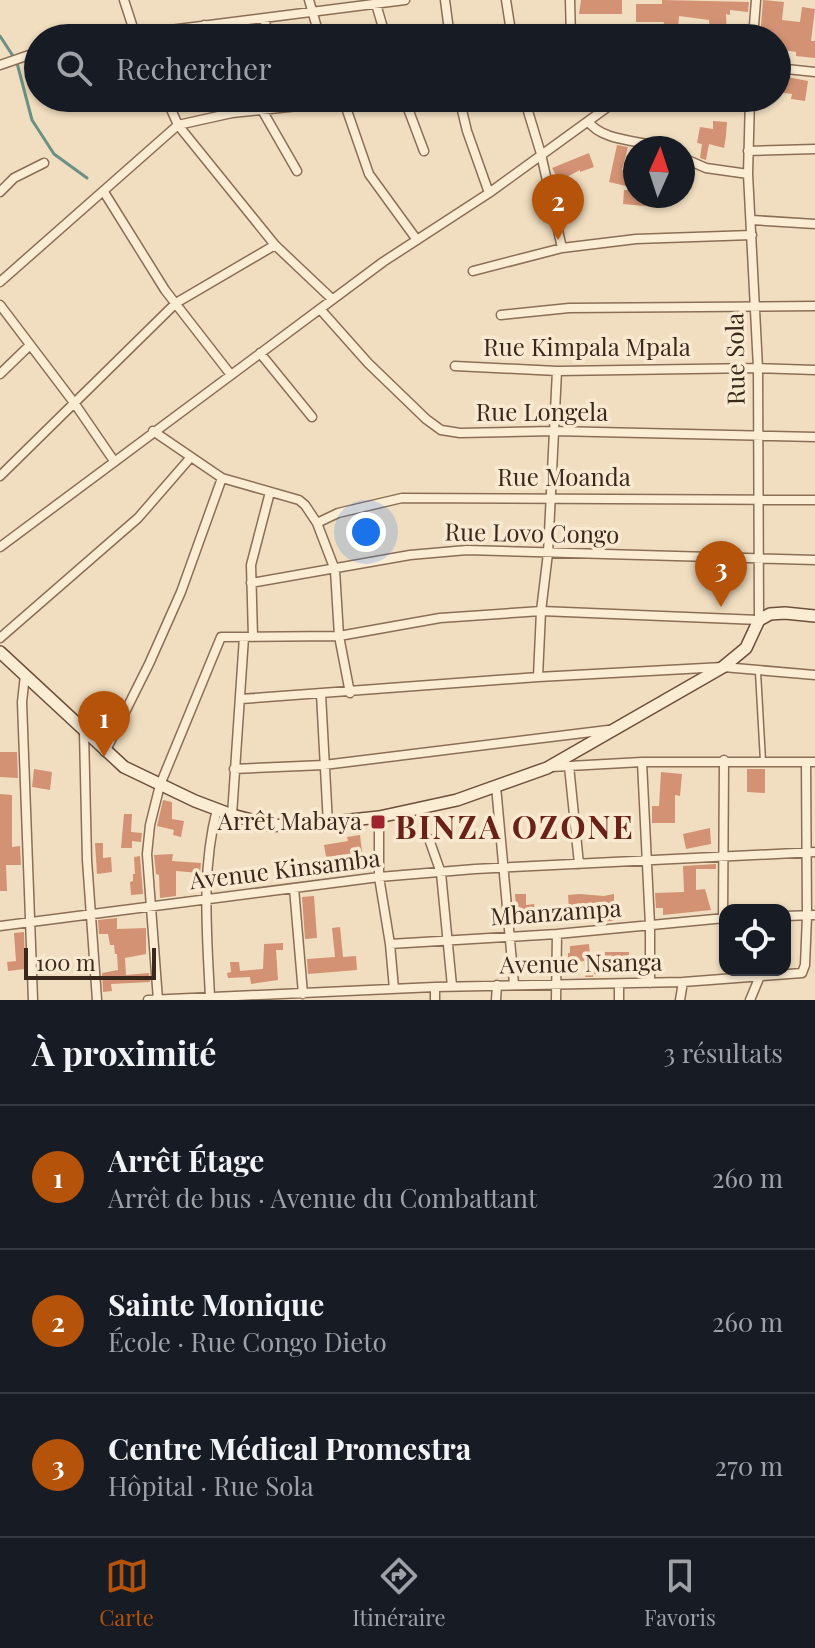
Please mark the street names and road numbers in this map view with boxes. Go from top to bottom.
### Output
street label: Rue Sola [717,313,751,405]
street label: Rue Kimpala Mpala [483,330,691,362]
street label: Rue Longela [476,395,608,427]
street label: Rue Moanda [497,460,631,492]
street label: Rue Lovo Congo [444,514,620,550]
street label: Avenue Kinsamba [187,840,382,896]
street label: Mbanzampa [489,890,623,932]
street label: Avenue Nsanga [498,945,663,979]

